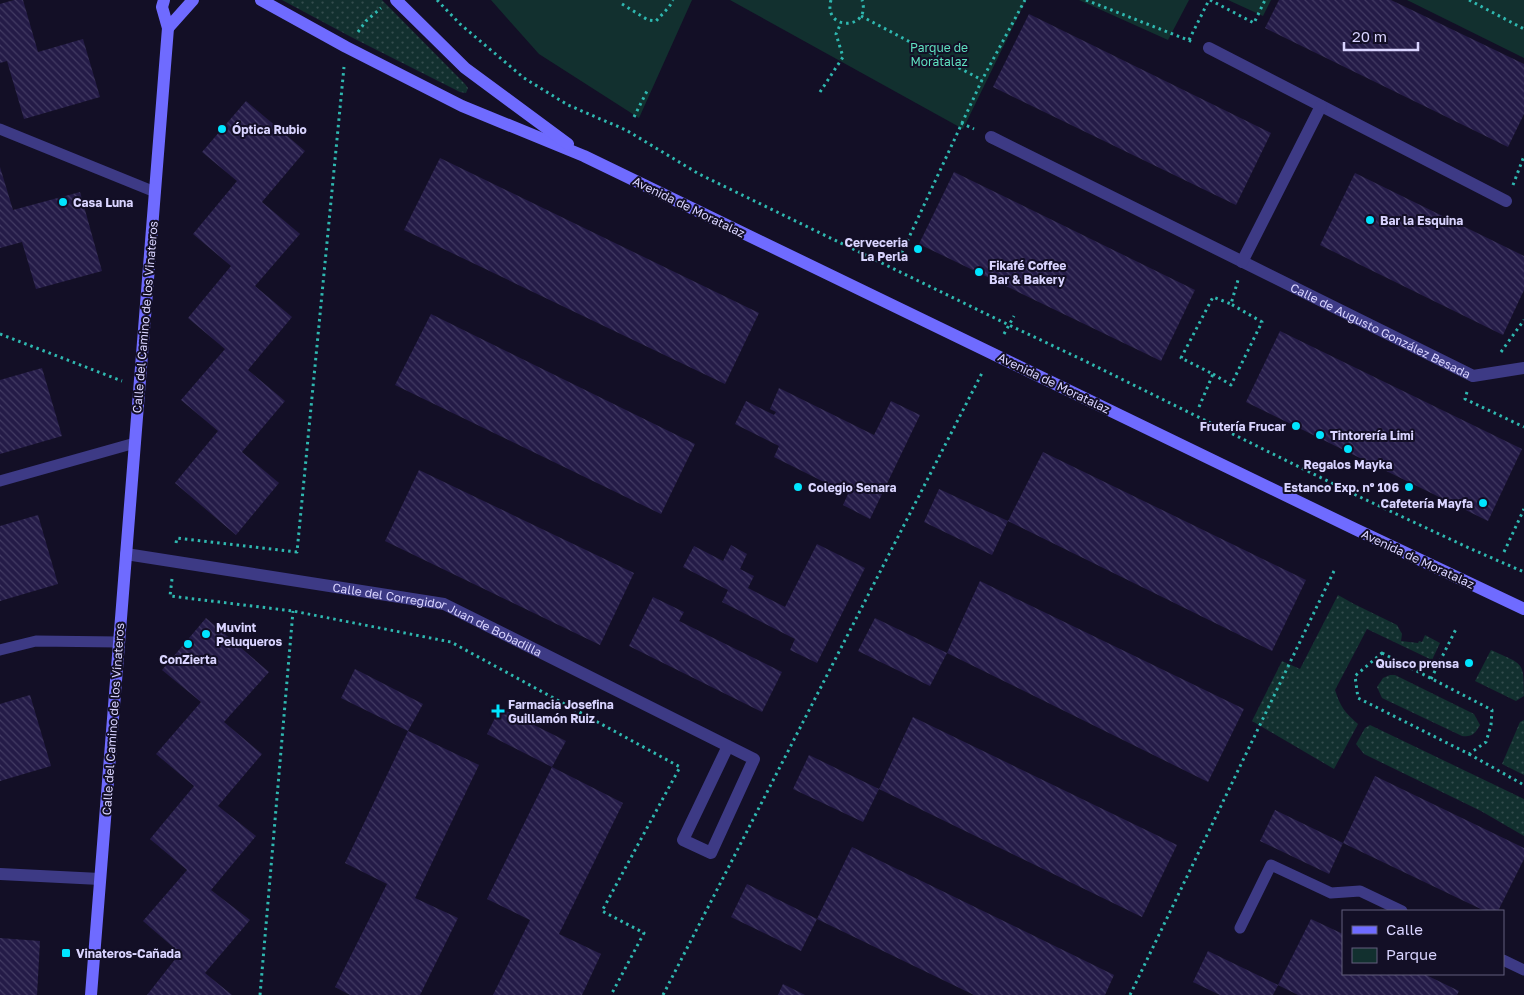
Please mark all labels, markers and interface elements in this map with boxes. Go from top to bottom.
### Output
scale bar [1344,20,1418,52]
text: 20 m [1352,27,1387,45]
park label: Parque de Moratalaz [910,40,968,69]
place label: Óptica Rubio [232,122,307,137]
marker: Óptica Rubio [216,123,228,135]
street label: Avenida de Moratalaz [630,173,748,241]
place label: Casa Luna [73,195,133,210]
marker: Casa Luna [57,196,69,208]
place label: Bar la Esquina [1380,213,1463,228]
marker: Bar la Esquina [1364,214,1376,226]
street label: Calle del Camino de los Vinateros [129,220,161,414]
place label: Cerveceria La Perla [844,235,908,264]
marker: Cerveceria La Perla [912,243,924,255]
place label: Fikafé Coffee Bar & Bakery [989,258,1066,287]
marker: Fikafé Coffee Bar & Bakery [973,266,985,278]
street label: Calle de Augusto González Besada [1288,279,1473,381]
street label: Avenida de Moratalaz [995,349,1113,417]
place label: Frutería Frucar [1200,419,1286,434]
marker: Frutería Frucar [1290,420,1302,432]
place label: Tintorería Limi [1330,428,1414,443]
marker: Tintorería Limi [1314,429,1326,441]
marker: Regalos Mayka [1342,443,1354,455]
place label: Regalos Mayka [1304,457,1392,472]
place label: Colegio Senara [808,480,896,495]
place label: Estanco Exp. nº 106 [1284,480,1399,495]
marker: Colegio Senara [792,481,804,493]
marker: Estanco Exp. nº 106 [1403,481,1415,493]
place label: Cafetería Mayfa [1380,496,1473,511]
marker: Cafetería Mayfa [1477,497,1489,509]
street label: Avenida de Moratalaz [1359,526,1477,592]
street label: Calle del Corregidor Juan de Bobadilla [332,579,545,659]
place label: Muvint Peluqueros [216,620,282,649]
street label: Calle del Camino de los Vinateros [99,622,127,816]
marker: Muvint Peluqueros [200,628,212,640]
marker: ConZierta [182,638,194,650]
place label: ConZierta [159,652,217,667]
place label: Quisco prensa [1376,656,1459,671]
marker: Quisco prensa [1463,657,1475,669]
place label: Farmacia Josefina Guillamón Ruiz [508,697,614,726]
marker: Farmacia Josefina Guillamón Ruiz [492,705,504,717]
legend [1342,910,1504,975]
text: Calle [1386,920,1423,938]
text: Parque [1386,945,1437,963]
place label: Vinateros-Cañada [76,946,181,961]
marker: Vinateros-Cañada [60,947,72,959]

